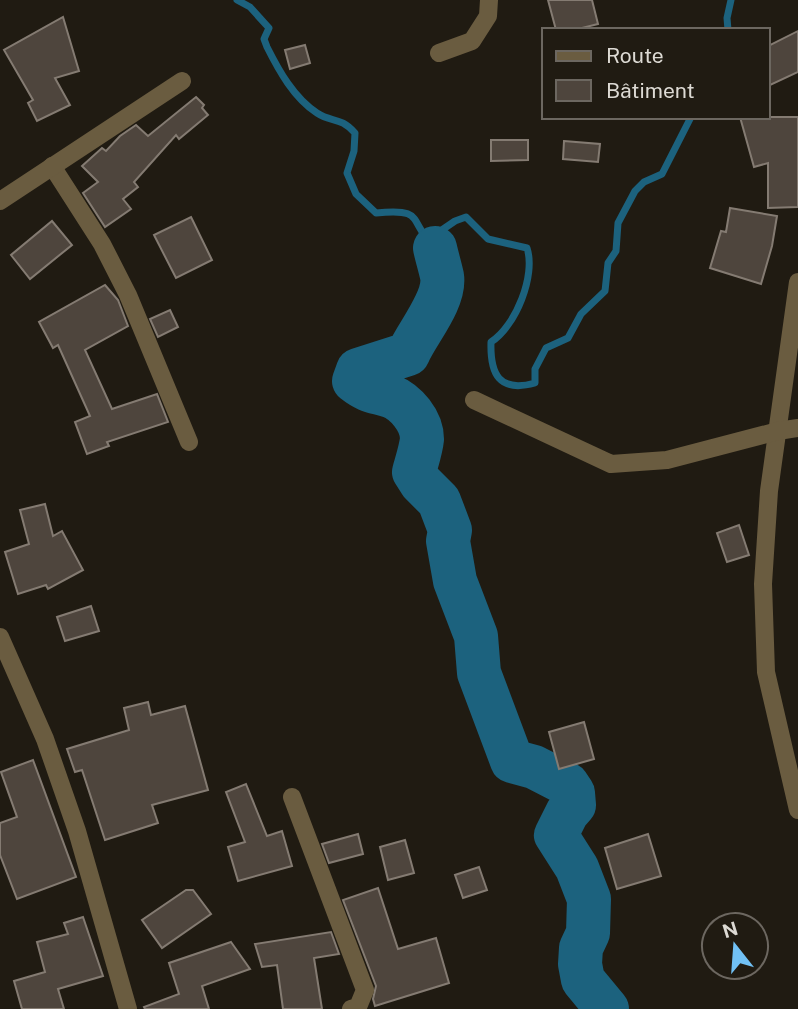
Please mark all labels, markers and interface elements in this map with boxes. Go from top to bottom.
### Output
legend [542,28,770,119]
text: Route [606,43,664,68]
text: Bâtiment [606,78,695,103]
north arrow [700,911,770,981]
text: N [720,917,740,942]

